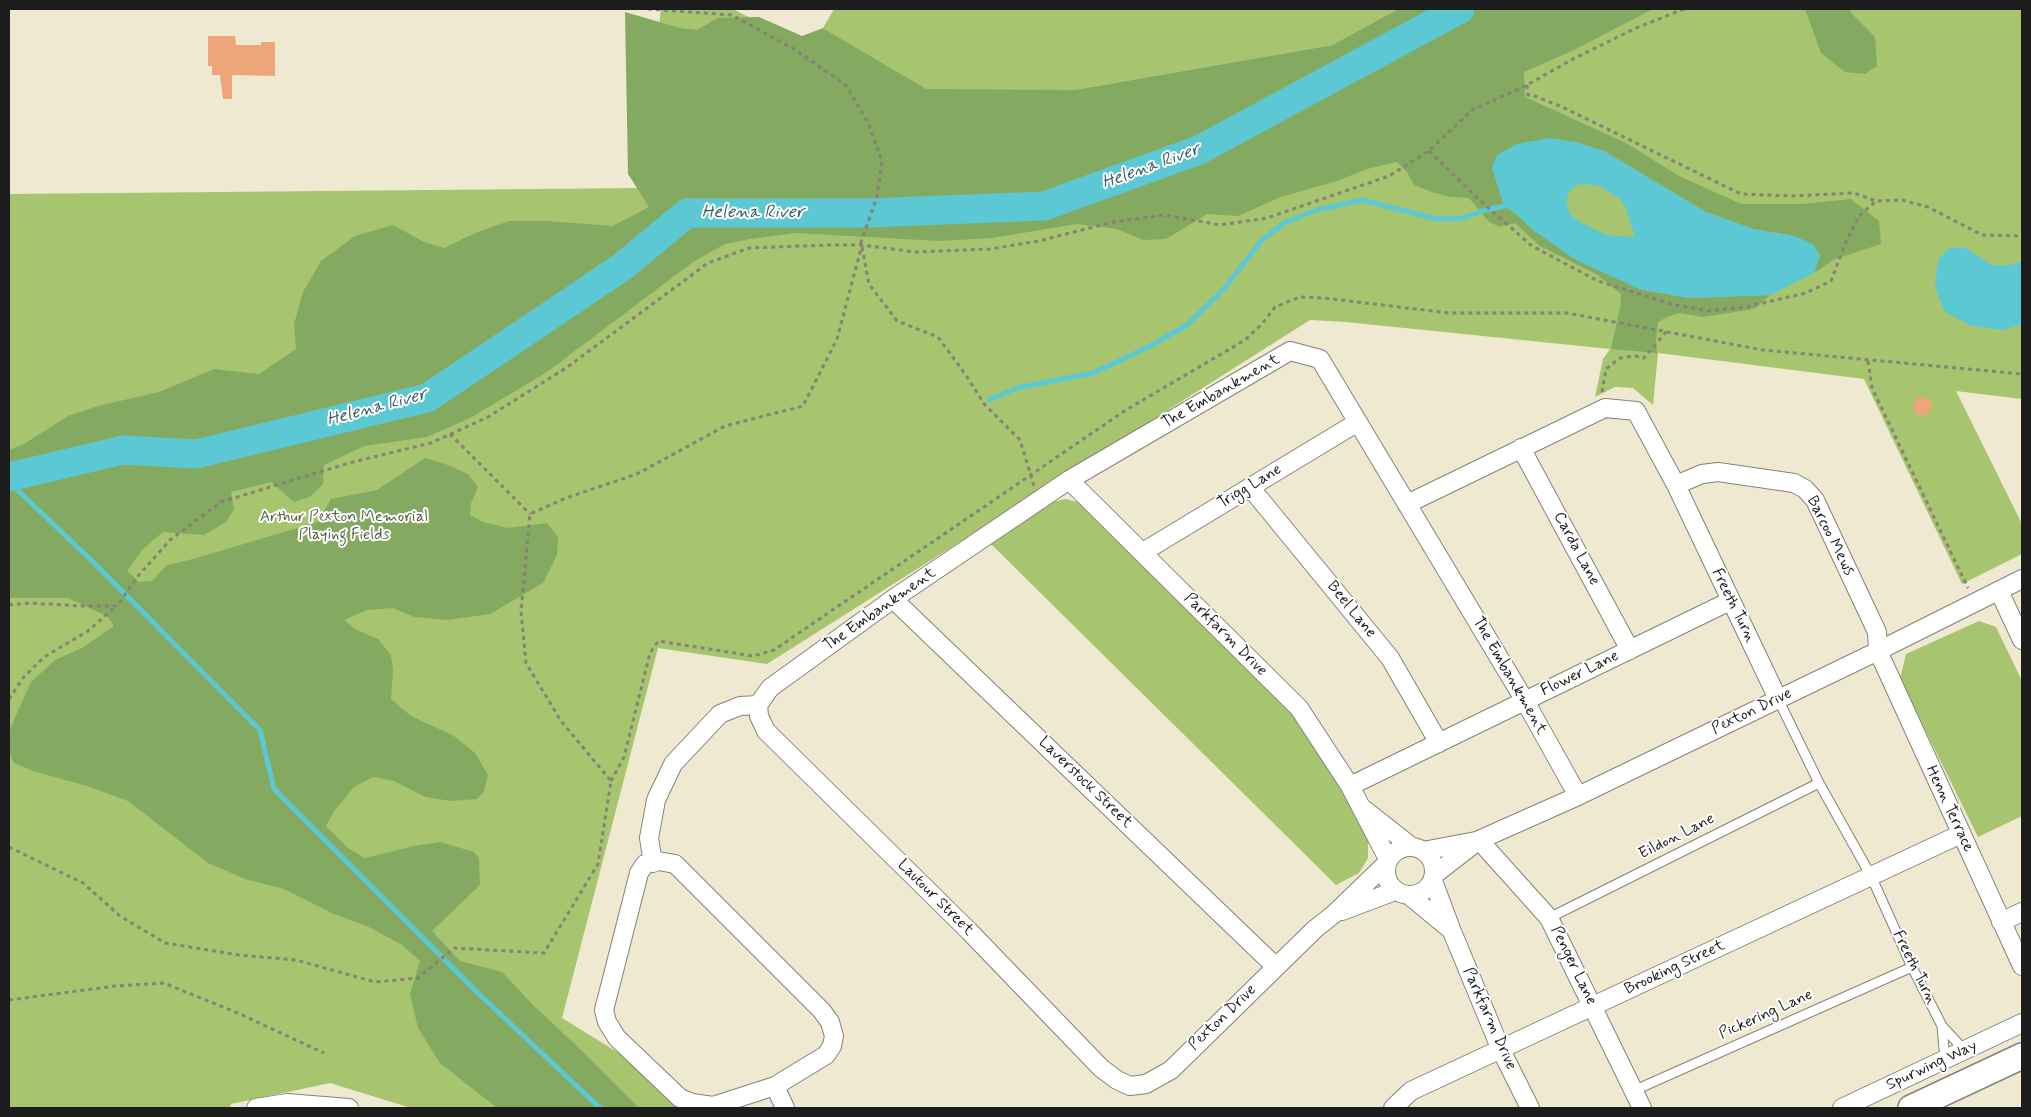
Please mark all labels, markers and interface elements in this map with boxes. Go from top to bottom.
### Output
water label: Helena River [1099,139,1203,195]
water label: Helena River [702,202,804,224]
street label: The Embankment [1159,351,1283,433]
water label: Helena River [325,384,429,432]
street label: Trigg Lane [1215,460,1285,514]
street label: Barcoo Mews [1802,493,1858,579]
park label: Arthur Pexton Memorial Playing Fields [260,508,428,546]
street label: Carda Lane [1549,509,1603,589]
street label: The Embankment [820,564,940,656]
street label: Freeth Turn [1707,566,1759,646]
street label: Beel Lane [1322,578,1380,642]
street label: Parkfarm Drive [1179,589,1271,681]
street label: The Embankment [1468,614,1550,738]
street label: Flower Lane [1538,647,1622,701]
street label: Pexton Drive [1709,684,1795,740]
street label: Laverstock Street [1034,733,1136,833]
street label: Henn Terrace [1921,763,1977,855]
street label: Eildon Lane [1636,810,1718,864]
street label: Lautour Street [893,856,977,940]
street label: Penger Lane [1546,923,1600,1009]
street label: Freeth Turn [1888,928,1940,1008]
street label: Brooking Street [1622,936,1728,1000]
street label: Parkfarm Drive [1458,965,1520,1073]
street label: Pexton Drive [1185,981,1261,1055]
street label: Pickering Lane [1716,986,1816,1044]
street label: Spurwing Way [1884,1037,1980,1095]

